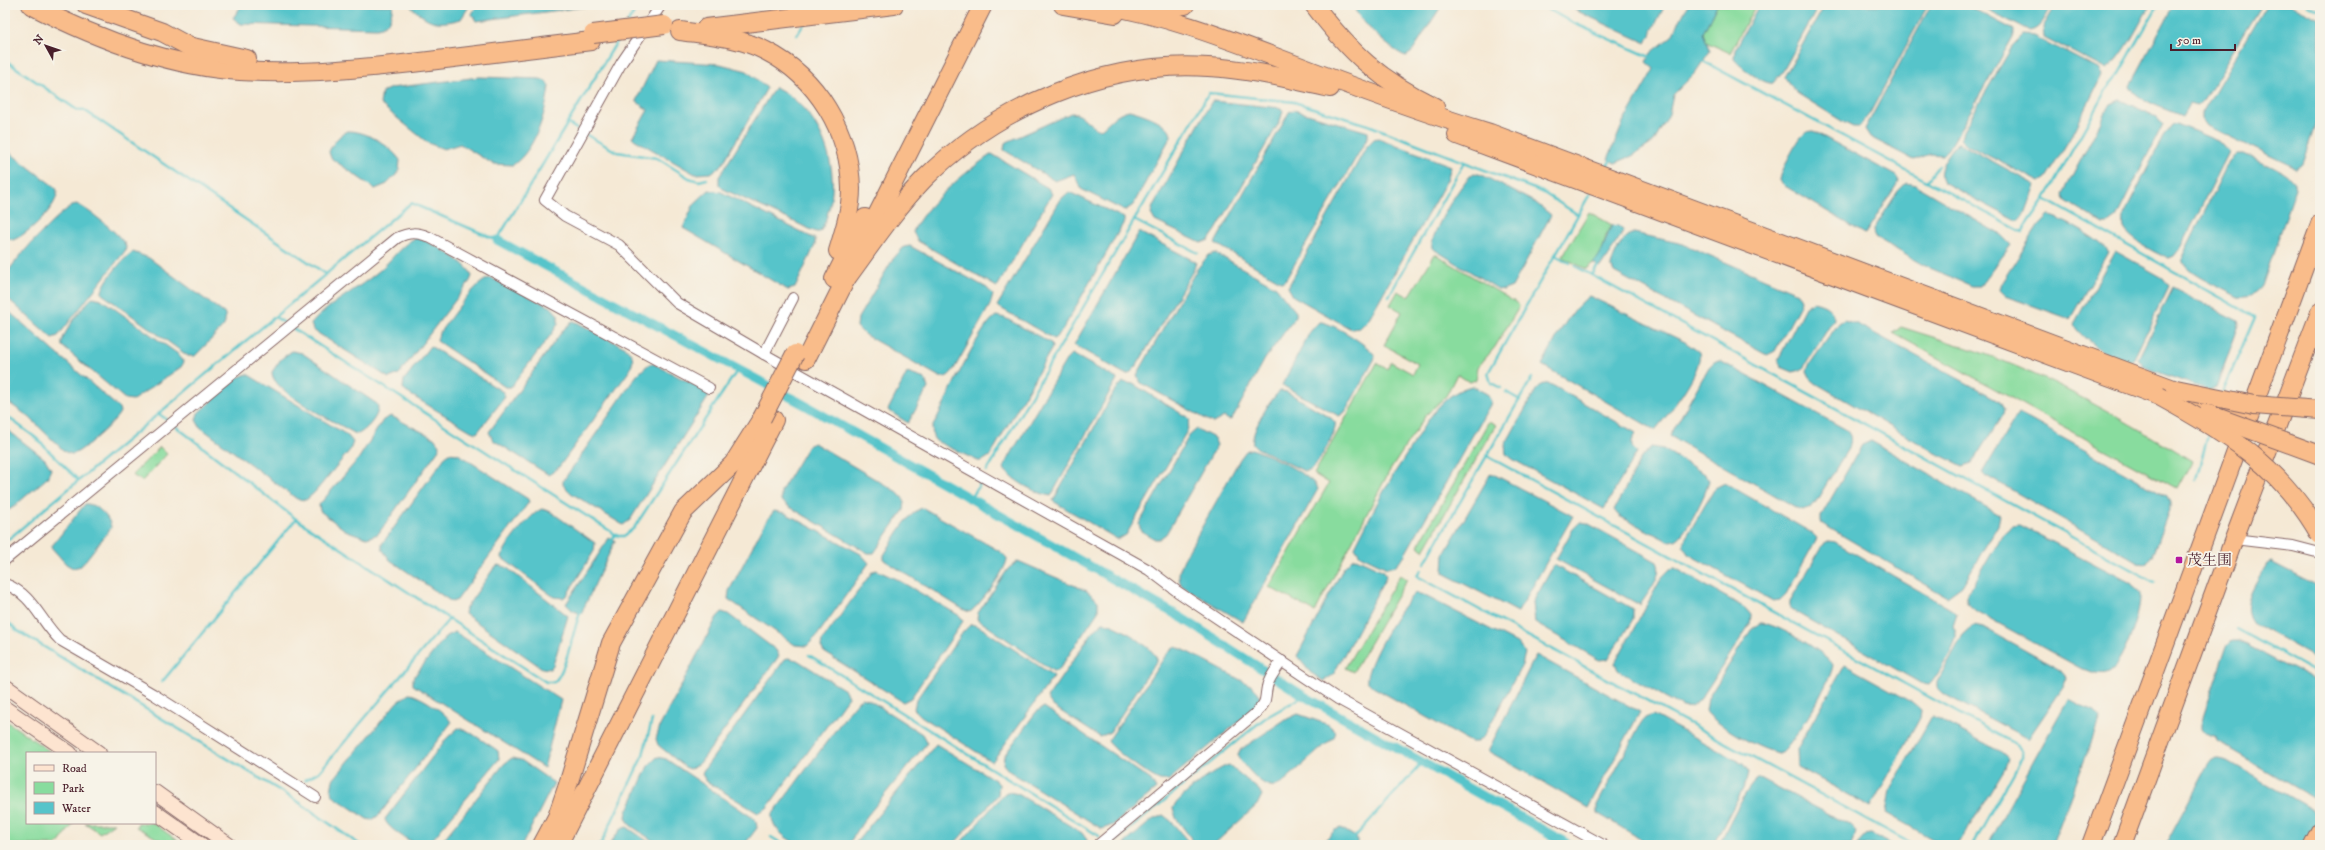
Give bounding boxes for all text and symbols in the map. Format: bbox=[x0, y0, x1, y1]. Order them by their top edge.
north arrow bbox=[26, 26, 66, 66]
scale bar bbox=[2171, 26, 2235, 52]
text: N bbox=[31, 32, 47, 48]
text: 50 m bbox=[2177, 33, 2201, 48]
place label: 茂生围 bbox=[2187, 551, 2232, 570]
marker: 茂生围 bbox=[2174, 555, 2184, 565]
legend bbox=[26, 752, 156, 824]
text: Road bbox=[62, 761, 87, 776]
text: Park bbox=[62, 781, 84, 796]
text: Water bbox=[61, 801, 91, 816]

